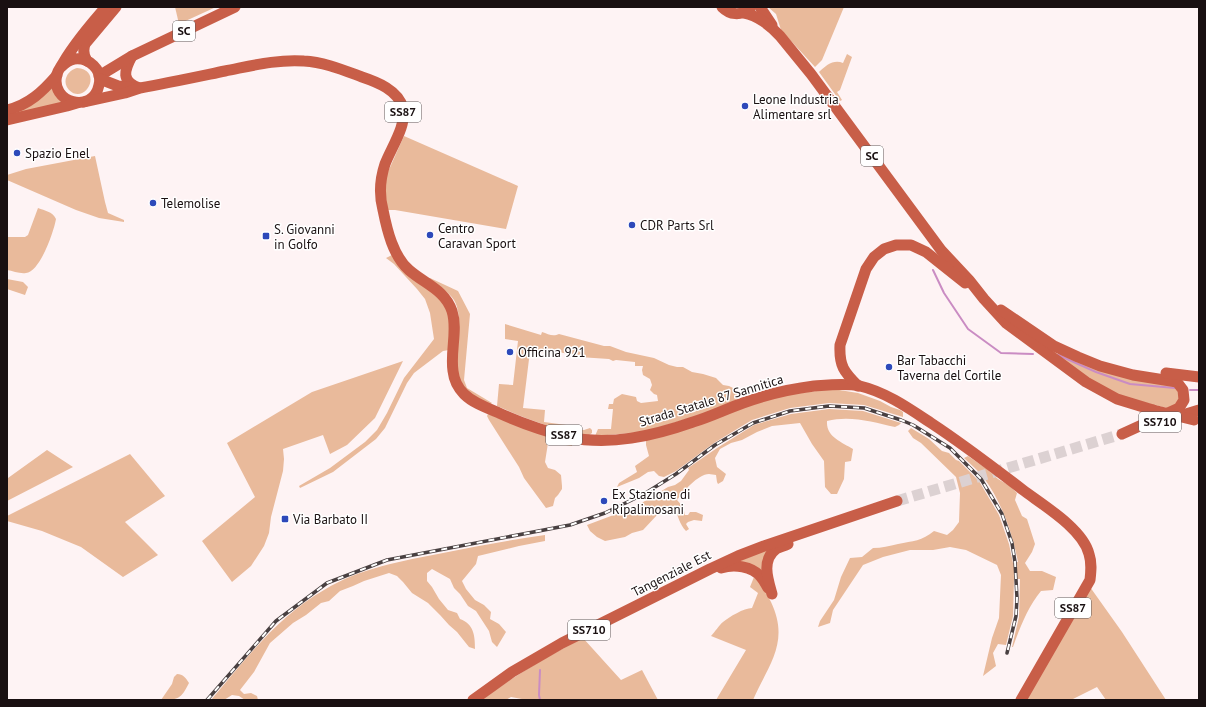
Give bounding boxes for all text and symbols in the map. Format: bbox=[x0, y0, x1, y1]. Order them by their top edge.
road number: SC bbox=[173, 21, 195, 41]
place label: Leone Industria Alimentare srl bbox=[753, 91, 839, 123]
marker: Leone Industria Alimentare srl bbox=[740, 101, 750, 111]
road number: SS87 bbox=[385, 102, 421, 122]
place label: Spazio Enel bbox=[25, 145, 90, 162]
road number: SC bbox=[861, 146, 883, 166]
marker: Spazio Enel bbox=[12, 148, 22, 158]
place label: Telemolise bbox=[161, 195, 220, 212]
marker: Telemolise bbox=[148, 198, 158, 208]
place label: CDR Parts Srl bbox=[640, 217, 714, 234]
place label: Centro Caravan Sport bbox=[438, 220, 517, 252]
marker: CDR Parts Srl bbox=[627, 220, 637, 230]
place label: S. Giovanni in Golfo bbox=[274, 221, 335, 253]
marker: Centro Caravan Sport bbox=[425, 230, 435, 240]
marker: S. Giovanni in Golfo bbox=[261, 231, 271, 241]
place label: Officina 921 bbox=[518, 344, 586, 361]
marker: Officina 921 bbox=[505, 347, 515, 357]
place label: Bar Tabacchi Taverna del Cortile bbox=[897, 352, 1001, 384]
marker: Bar Tabacchi Taverna del Cortile bbox=[884, 362, 894, 372]
street label: Strada Statale 87 Sannitica bbox=[637, 370, 785, 431]
road number: SS710 bbox=[1139, 412, 1181, 432]
road number: SS87 bbox=[546, 425, 582, 445]
place label: Ex Stazione di Ripalimosani bbox=[612, 486, 690, 518]
marker: Ex Stazione di Ripalimosani bbox=[599, 496, 609, 506]
place label: Via Barbato II bbox=[292, 511, 368, 528]
marker: Via Barbato II bbox=[280, 514, 290, 524]
street label: Tangenziale Est bbox=[629, 546, 714, 601]
road number: SS87 bbox=[1055, 598, 1091, 618]
road number: SS710 bbox=[568, 620, 610, 640]

